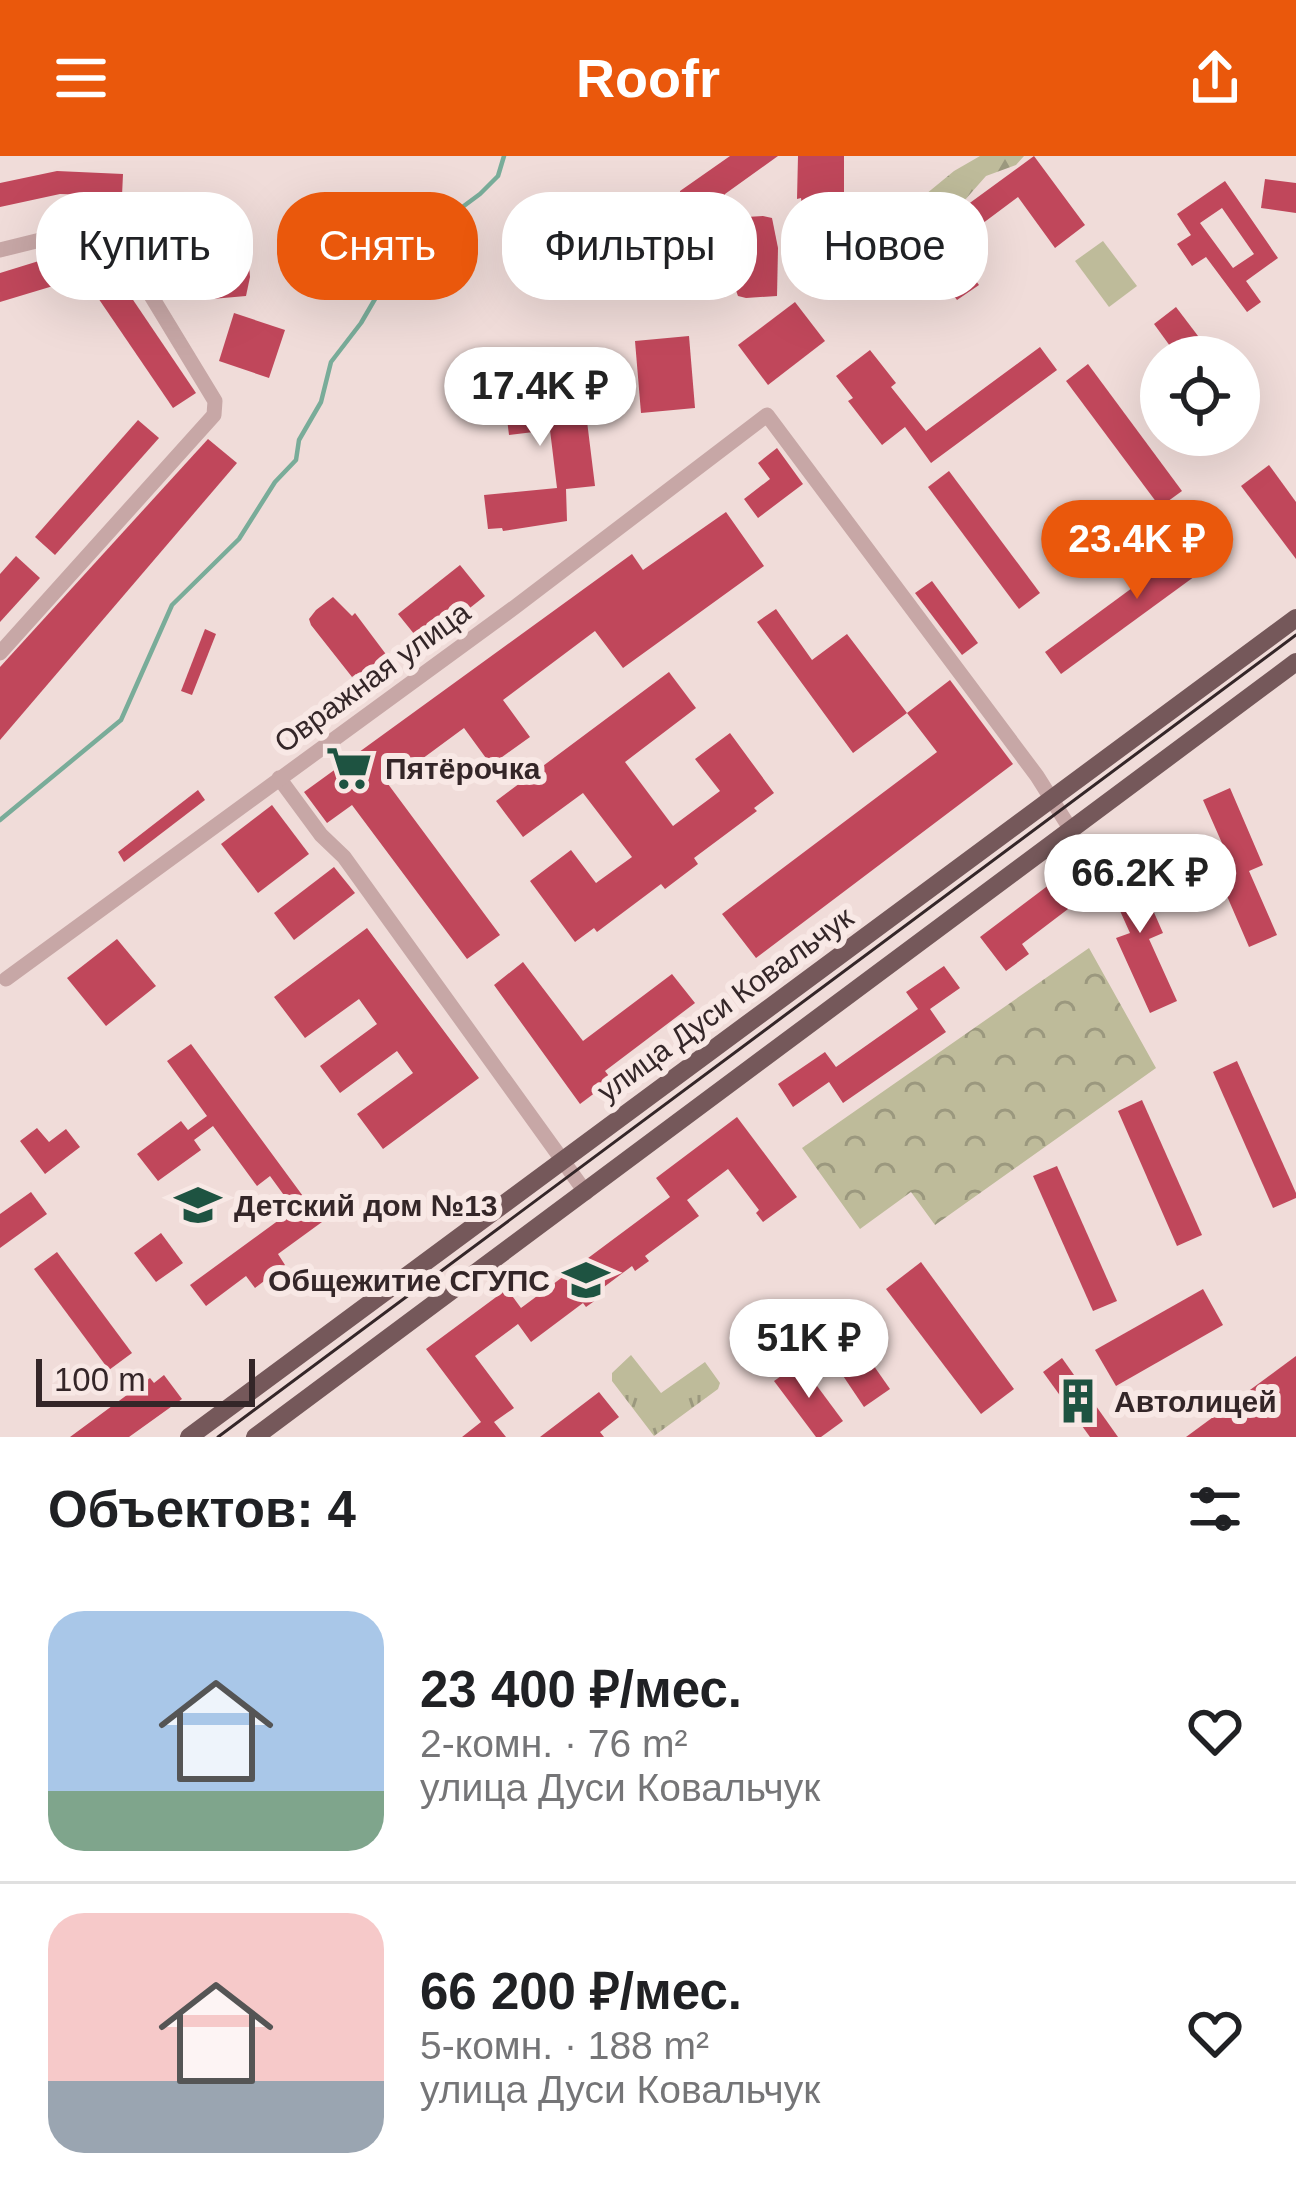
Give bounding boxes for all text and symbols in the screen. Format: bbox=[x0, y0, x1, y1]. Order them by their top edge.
icon: menu bbox=[48, 45, 114, 111]
icon: share bbox=[1182, 45, 1248, 111]
text: Roofr bbox=[576, 48, 720, 108]
chip: Купить bbox=[36, 192, 253, 300]
chip: Снять bbox=[277, 192, 478, 300]
chip: Фильтры bbox=[502, 192, 757, 300]
chip: Новое bbox=[781, 192, 988, 300]
map controls bbox=[1140, 336, 1260, 456]
button: locate bbox=[1140, 336, 1260, 456]
pin: 17.4K ₽ bbox=[429, 347, 651, 449]
text: 17.4K ₽ bbox=[471, 364, 609, 407]
pin: 23.4K ₽ bbox=[1026, 500, 1248, 602]
text: 23.4K ₽ bbox=[1068, 517, 1206, 560]
street label: Овражная улица bbox=[268, 595, 476, 759]
supermarket icon: Пятёрочка bbox=[324, 743, 374, 793]
place label: Пятёрочка bbox=[385, 752, 541, 785]
pin: 66.2K ₽ bbox=[1029, 834, 1251, 936]
text: 66.2K ₽ bbox=[1071, 851, 1209, 894]
street label: улица Дуси Ковальчук bbox=[591, 900, 860, 1108]
school or university icon: Детский дом №13 bbox=[173, 1180, 223, 1230]
place label: Детский дом №13 bbox=[234, 1189, 498, 1222]
school or university icon: Общежитие СГУПС bbox=[561, 1255, 611, 1305]
place label: Общежитие СГУПС bbox=[268, 1264, 550, 1297]
pin: 51K ₽ bbox=[725, 1299, 893, 1401]
text: 51K ₽ bbox=[756, 1316, 862, 1359]
scale bar bbox=[36, 1353, 255, 1406]
text: 100 m bbox=[54, 1361, 146, 1398]
building icon: Автолицей bbox=[1053, 1376, 1103, 1426]
place label: Автолицей bbox=[1114, 1385, 1277, 1418]
icon: filters bbox=[1182, 1476, 1248, 1542]
text: Объектов: 4 bbox=[48, 1481, 356, 1538]
icon: home bbox=[144, 1659, 288, 1803]
text: 23 400 ₽/мес. bbox=[420, 1661, 742, 1718]
icon: heart bbox=[1182, 1698, 1248, 1764]
text: 2-комн. · 76 m² bbox=[420, 1722, 687, 1765]
text: улица Дуси Ковальчук bbox=[420, 1766, 820, 1809]
icon: home bbox=[144, 1961, 288, 2105]
text: 66 200 ₽/мес. bbox=[420, 1963, 742, 2020]
icon: heart bbox=[1182, 2000, 1248, 2066]
text: 5-комн. · 188 m² bbox=[420, 2024, 709, 2067]
text: улица Дуси Ковальчук bbox=[420, 2068, 820, 2111]

